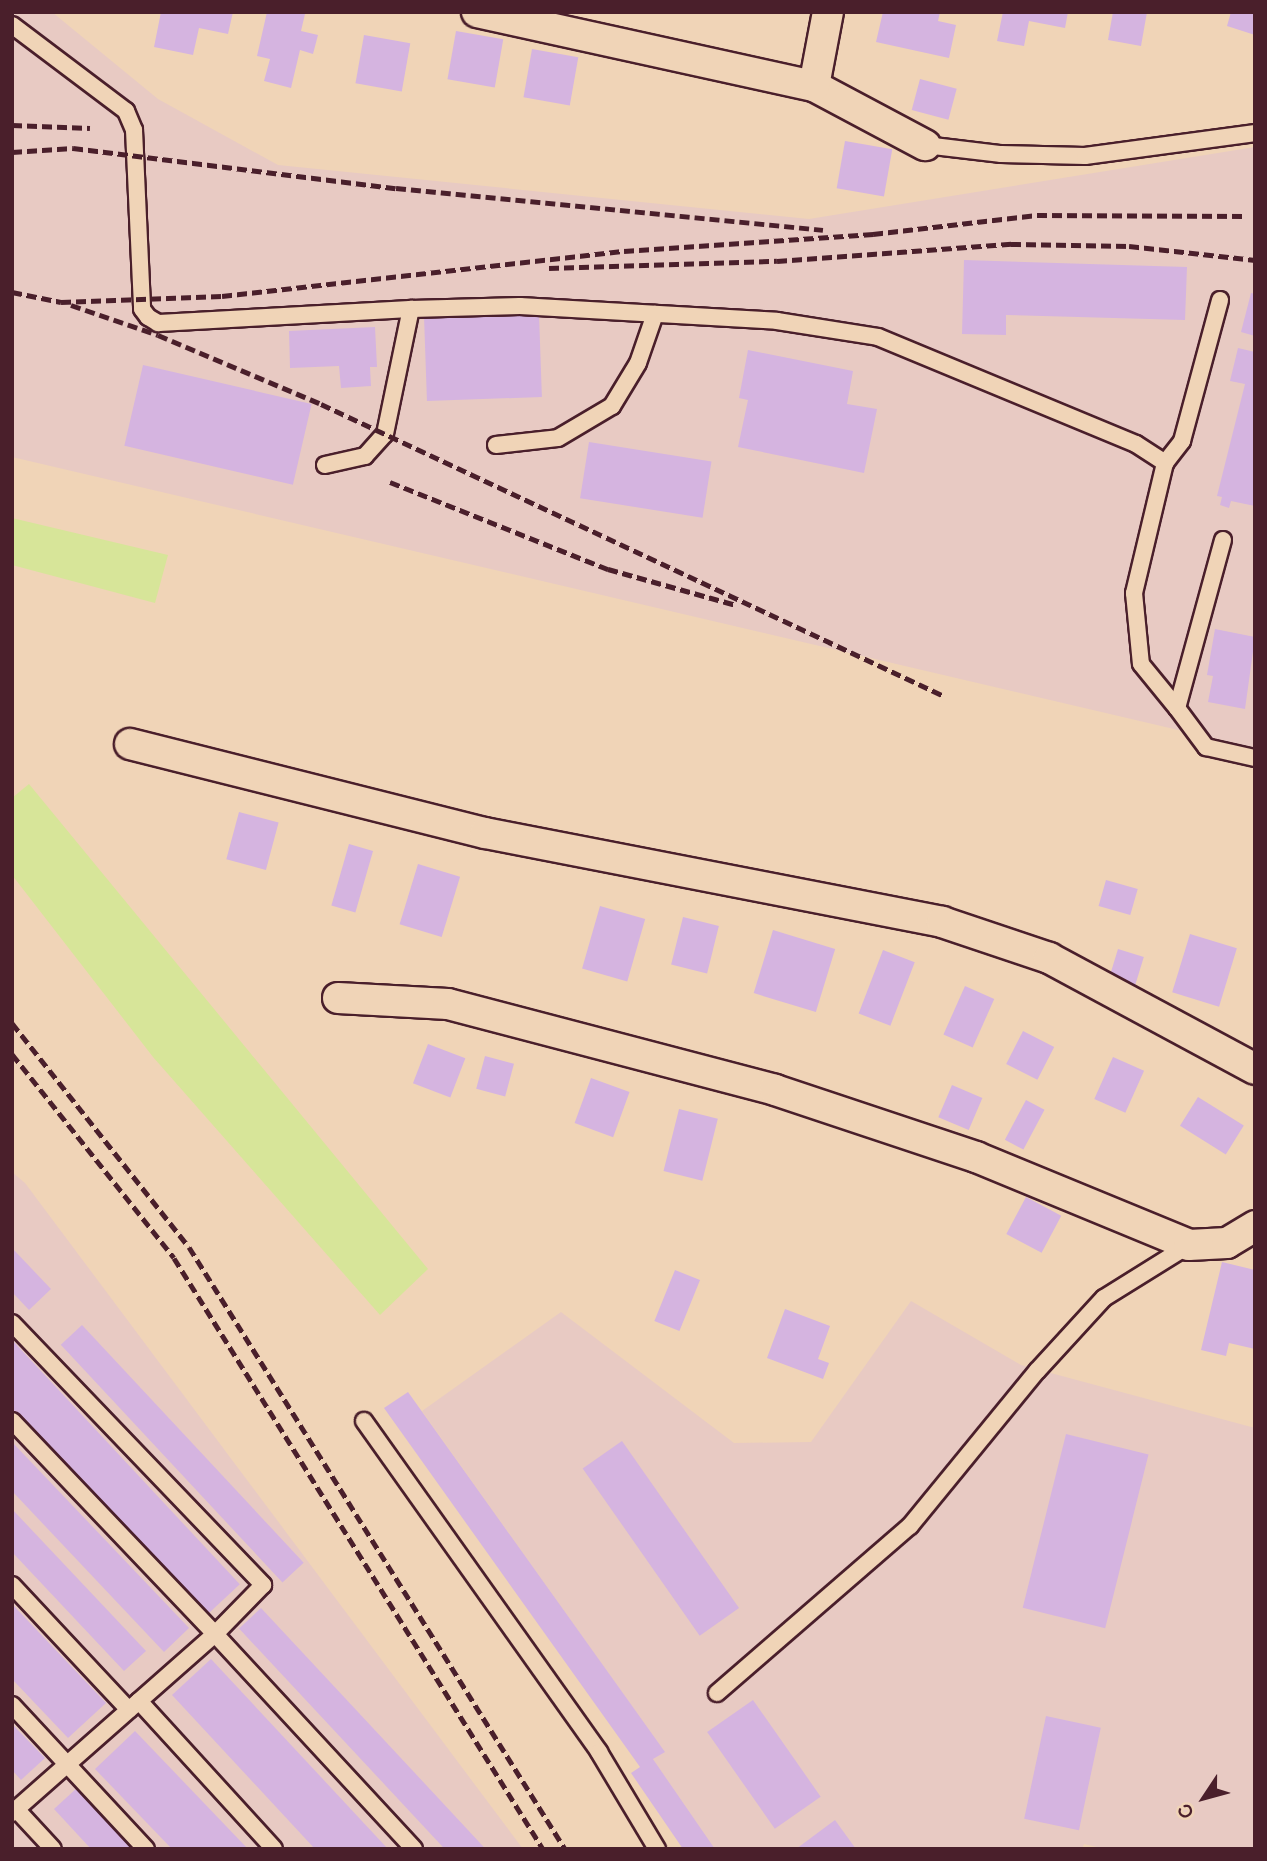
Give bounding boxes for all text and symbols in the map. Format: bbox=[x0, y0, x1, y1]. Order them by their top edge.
north arrow bbox=[1169, 1763, 1239, 1833]
text: С bbox=[1173, 1799, 1200, 1823]

